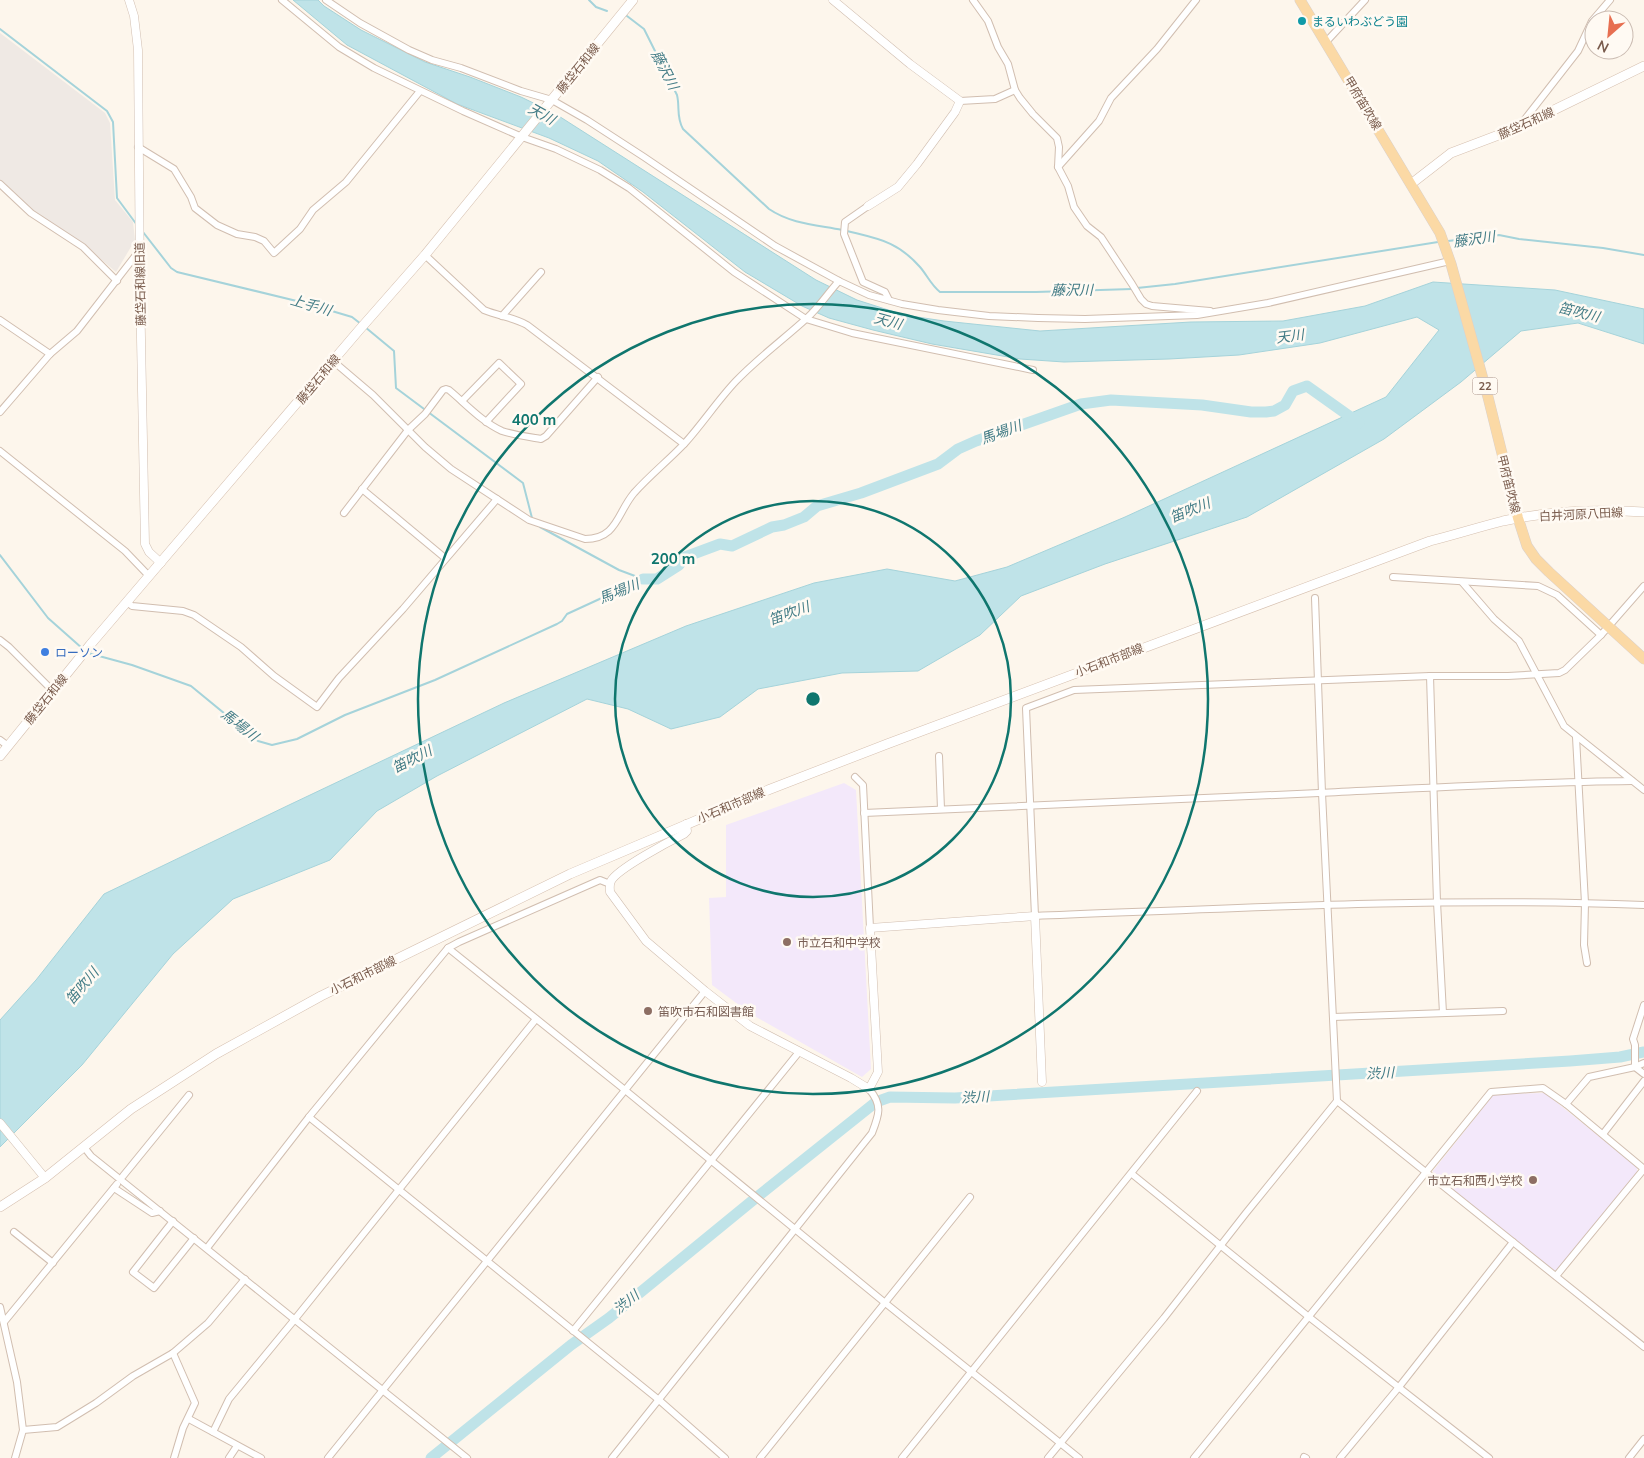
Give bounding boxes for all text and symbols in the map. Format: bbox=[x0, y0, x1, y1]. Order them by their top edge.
north arrow bbox=[1584, 10, 1634, 60]
place label: まるいわぶどう園 bbox=[1312, 14, 1408, 29]
marker: まるいわぶどう園 bbox=[1296, 15, 1308, 27]
text: N bbox=[1594, 36, 1612, 57]
street label: 藤垈石和線 bbox=[553, 40, 603, 96]
water label: 藤沢川 bbox=[647, 47, 683, 95]
street label: 甲府笛吹線 bbox=[1341, 73, 1385, 133]
water label: 天川 bbox=[525, 99, 560, 130]
street label: 藤垈石和線 bbox=[1496, 104, 1556, 142]
water label: 藤沢川 bbox=[1452, 227, 1498, 251]
street label: 藤垈石和線旧道 bbox=[132, 242, 148, 326]
water label: 藤沢川 bbox=[1051, 281, 1095, 299]
water label: 上手川 bbox=[288, 291, 336, 320]
water label: 笛吹川 bbox=[1556, 298, 1603, 326]
water label: 天川 bbox=[872, 309, 906, 334]
water label: 天川 bbox=[1275, 325, 1307, 347]
street label: 藤垈石和線 bbox=[293, 351, 343, 407]
road number: 22 bbox=[1472, 378, 1498, 394]
text: 400 m bbox=[512, 410, 556, 429]
water label: 馬場川 bbox=[978, 416, 1026, 448]
street label: 甲府笛吹線 bbox=[1494, 453, 1524, 515]
water label: 笛吹川 bbox=[1167, 493, 1215, 526]
street label: 白井河原八田線 bbox=[1539, 504, 1623, 524]
text: 200 m bbox=[651, 549, 695, 568]
water label: 馬場川 bbox=[596, 574, 644, 607]
water label: 笛吹川 bbox=[766, 597, 814, 629]
street label: 小石和市部線 bbox=[1073, 640, 1145, 680]
place label: ローソン bbox=[55, 645, 103, 660]
marker: ローソン bbox=[39, 646, 51, 658]
street label: 藤垈石和線 bbox=[21, 671, 71, 727]
centre of rings bbox=[804, 690, 822, 708]
water label: 馬場川 bbox=[218, 705, 264, 746]
water label: 笛吹川 bbox=[389, 741, 437, 777]
street label: 小石和市部線 bbox=[695, 784, 767, 826]
place label: 市立石和中学校 bbox=[797, 935, 881, 950]
marker: 市立石和中学校 bbox=[781, 936, 793, 948]
street label: 小石和市部線 bbox=[327, 952, 399, 998]
water label: 笛吹川 bbox=[62, 963, 104, 1008]
place label: 笛吹市石和図書館 bbox=[658, 1004, 754, 1019]
marker: 笛吹市石和図書館 bbox=[642, 1005, 654, 1017]
water label: 渋川 bbox=[1366, 1063, 1396, 1083]
water label: 渋川 bbox=[961, 1087, 991, 1107]
place label: 市立石和西小学校 bbox=[1427, 1173, 1523, 1188]
marker: 市立石和西小学校 bbox=[1527, 1174, 1539, 1186]
water label: 渋川 bbox=[609, 1285, 644, 1318]

